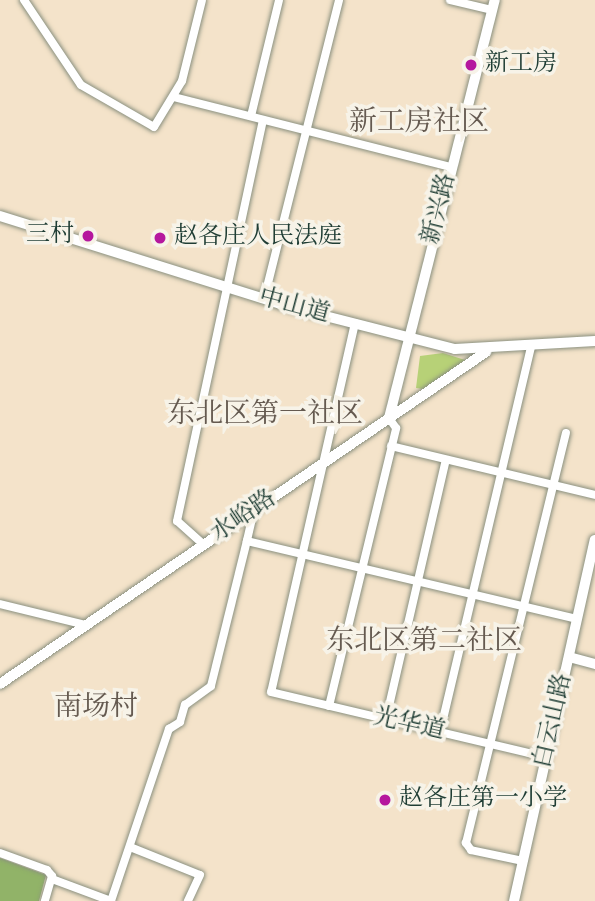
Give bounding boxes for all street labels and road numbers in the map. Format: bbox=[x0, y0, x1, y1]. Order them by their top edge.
street label: 新兴路 bbox=[417, 171, 463, 247]
street label: 中山道 bbox=[255, 284, 333, 330]
street label: 水峪路 bbox=[206, 485, 282, 549]
street label: 白云山路 bbox=[529, 671, 579, 771]
street label: 光华道 bbox=[371, 703, 447, 747]

